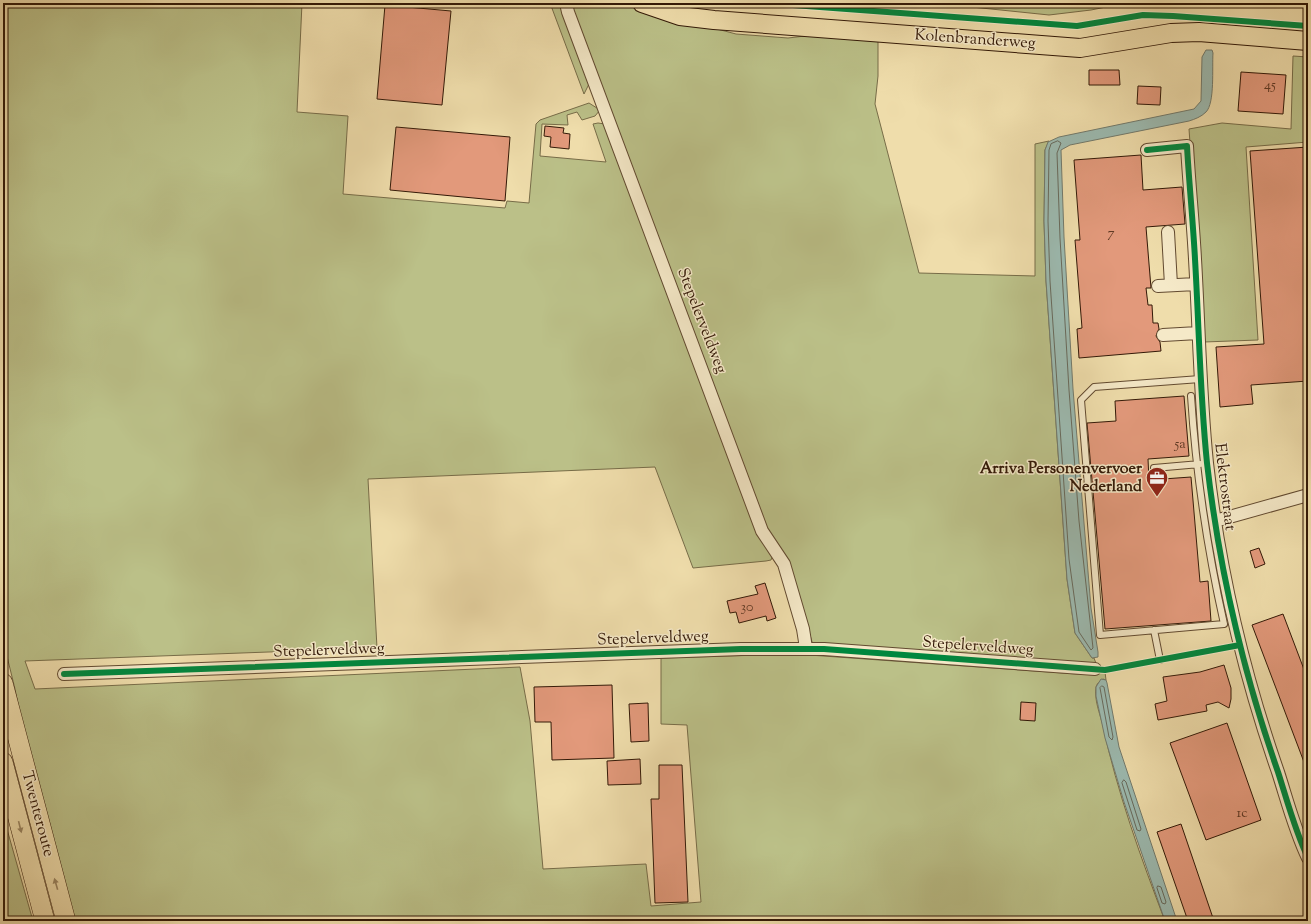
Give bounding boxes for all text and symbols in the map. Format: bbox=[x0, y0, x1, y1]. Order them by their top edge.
street label: Kolenbranderweg bbox=[914, 24, 1036, 56]
house number: 45 bbox=[1264, 76, 1276, 96]
house number: 7 bbox=[1107, 224, 1115, 244]
street label: Stepelerveldweg bbox=[670, 265, 732, 377]
house number: 5a bbox=[1173, 435, 1186, 455]
street label: Elektrostraat bbox=[1207, 442, 1241, 533]
place label: Arriva Personenvervoer Nederland bbox=[980, 458, 1143, 499]
office icon: Arriva Personenvervoer Nederland bbox=[1144, 465, 1170, 498]
house number: 30 bbox=[741, 598, 753, 618]
street label: Stepelerveldweg bbox=[597, 626, 709, 652]
street label: Stepelerveldweg bbox=[922, 632, 1035, 662]
street label: Stepelerveldweg bbox=[273, 638, 385, 664]
street label: Twenteroute bbox=[15, 769, 59, 859]
house number: 1c bbox=[1237, 804, 1247, 824]
one-way arrow bbox=[17, 820, 23, 833]
one-way arrow bbox=[53, 877, 59, 889]

